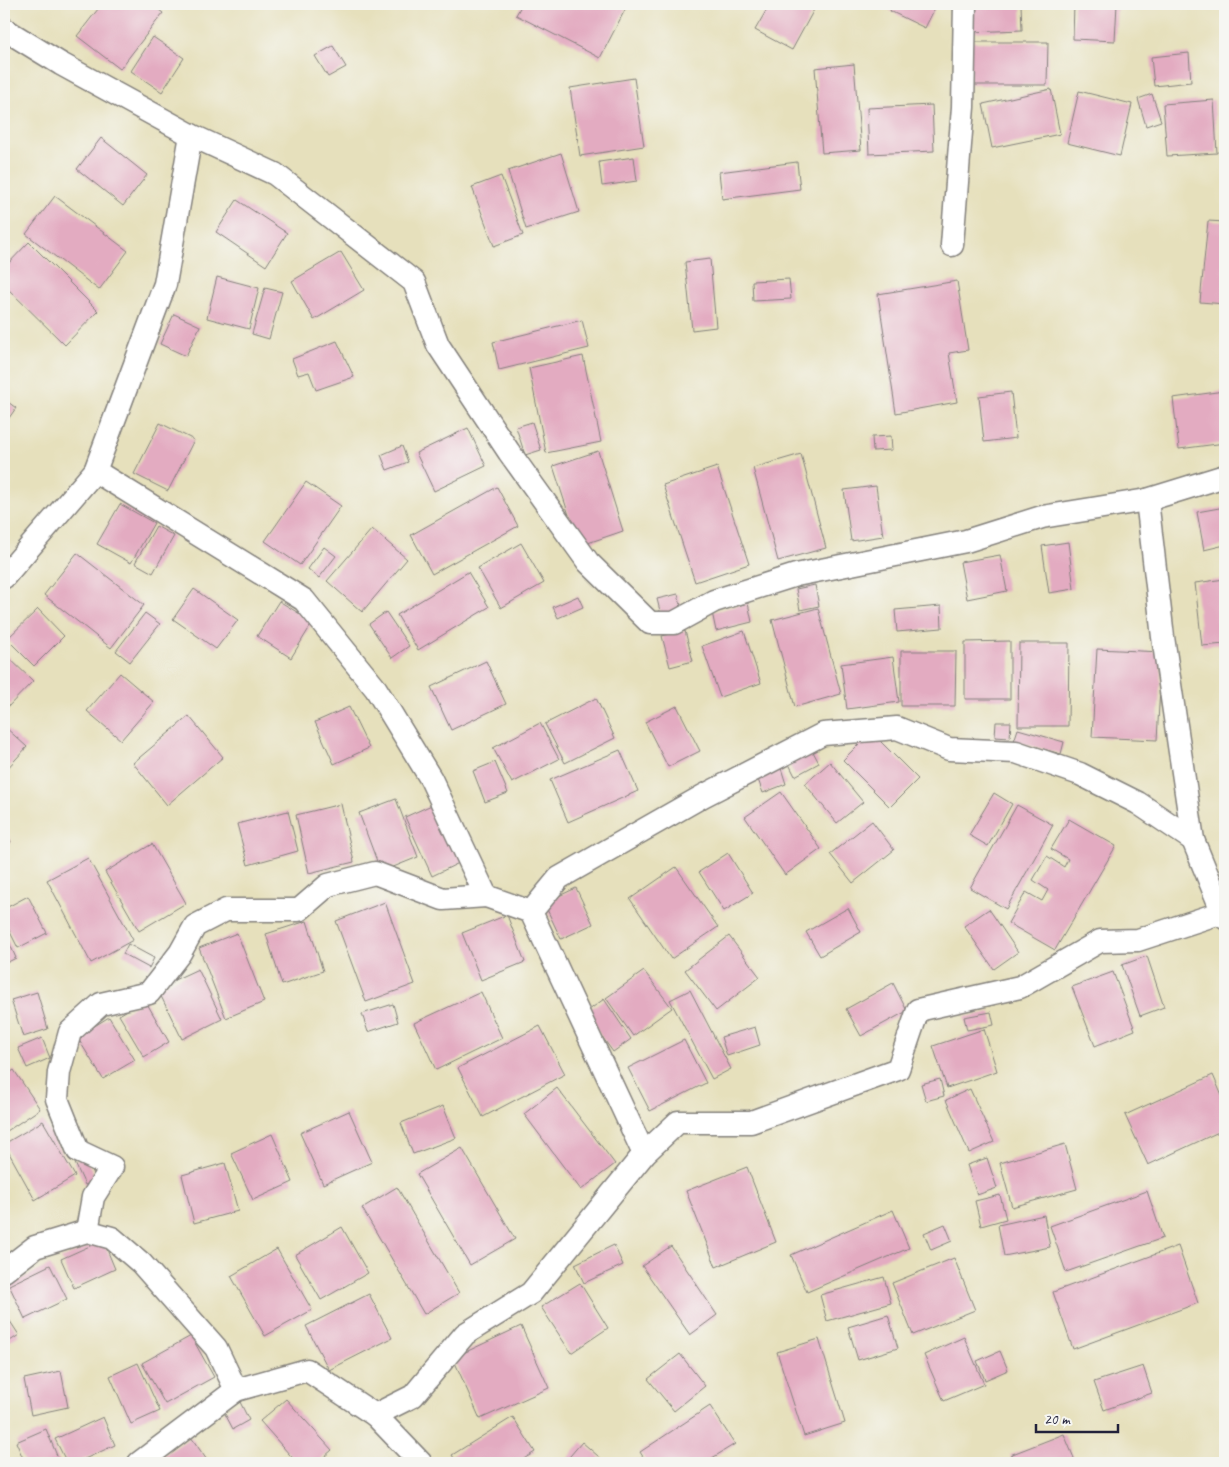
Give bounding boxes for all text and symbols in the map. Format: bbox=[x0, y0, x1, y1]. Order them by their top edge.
scale bar bbox=[1036, 1402, 1119, 1434]
text: 20 m bbox=[1044, 1410, 1071, 1429]

